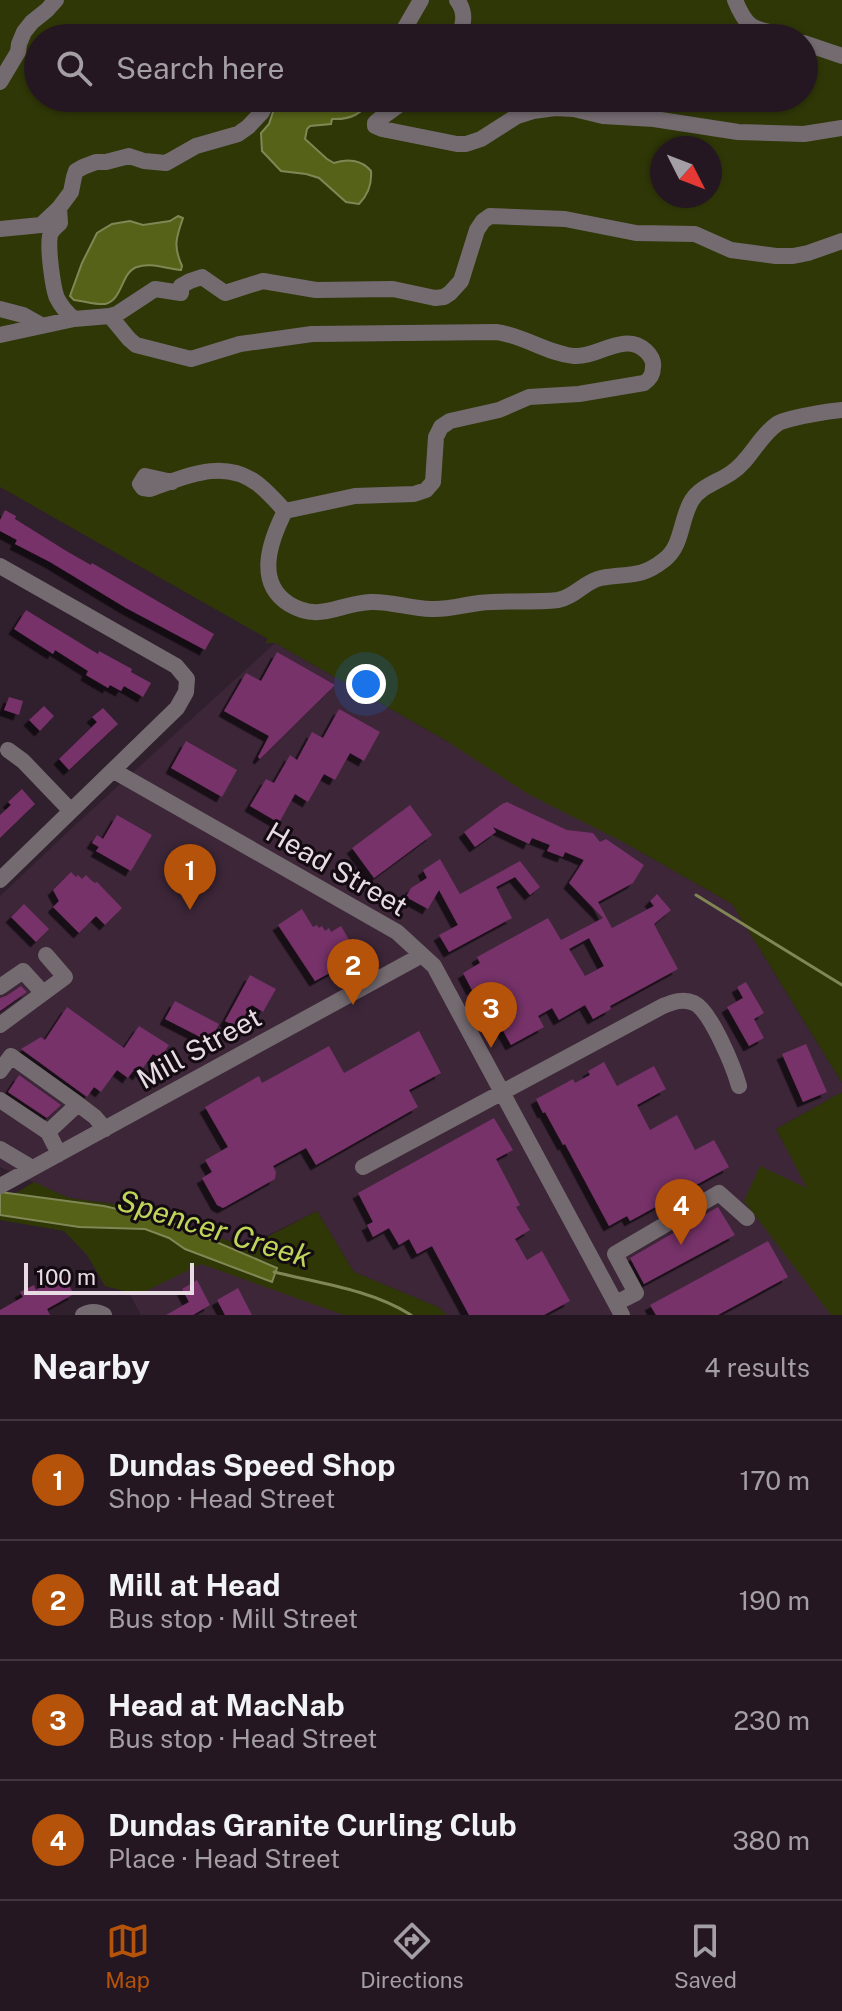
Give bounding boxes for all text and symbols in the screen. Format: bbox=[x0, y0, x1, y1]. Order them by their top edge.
search box bbox=[24, 24, 818, 112]
icon: search bbox=[52, 46, 96, 90]
text: Search here bbox=[116, 50, 284, 86]
north arrow bbox=[650, 136, 722, 208]
your location bbox=[346, 664, 386, 704]
street label: Head Street bbox=[261, 815, 414, 922]
pin: 1 bbox=[164, 844, 216, 910]
pin: 2 bbox=[327, 939, 379, 1005]
pin: 3 bbox=[465, 982, 517, 1048]
street label: Mill Street bbox=[131, 1000, 267, 1095]
pin: 4 bbox=[655, 1179, 707, 1245]
water label: Spencer Creek bbox=[113, 1182, 316, 1275]
scale bar bbox=[24, 1259, 194, 1295]
text: 100 m bbox=[36, 1264, 96, 1290]
text: Nearby bbox=[32, 1347, 150, 1387]
text: 4 results bbox=[704, 1352, 810, 1383]
text: Dundas Speed Shop bbox=[108, 1447, 395, 1483]
text: 1 bbox=[52, 1465, 64, 1496]
text: 170 m bbox=[740, 1465, 810, 1496]
text: Shop · Head Street bbox=[108, 1483, 335, 1514]
text: Mill at Head bbox=[108, 1567, 281, 1603]
text: 2 bbox=[50, 1585, 66, 1616]
text: 190 m bbox=[739, 1585, 810, 1616]
text: Bus stop · Mill Street bbox=[108, 1603, 358, 1634]
text: Head at MacNab bbox=[108, 1687, 345, 1723]
text: 3 bbox=[49, 1705, 67, 1736]
text: 230 m bbox=[734, 1705, 810, 1736]
text: Bus stop · Head Street bbox=[108, 1723, 377, 1754]
text: Dundas Granite Curling Club bbox=[108, 1807, 517, 1843]
text: 4 bbox=[49, 1825, 67, 1856]
text: 380 m bbox=[732, 1825, 810, 1856]
text: Place · Head Street bbox=[108, 1843, 340, 1874]
tab: Map bbox=[105, 1919, 150, 1993]
tab: Directions bbox=[360, 1919, 464, 1993]
tab: Saved bbox=[674, 1919, 737, 1993]

